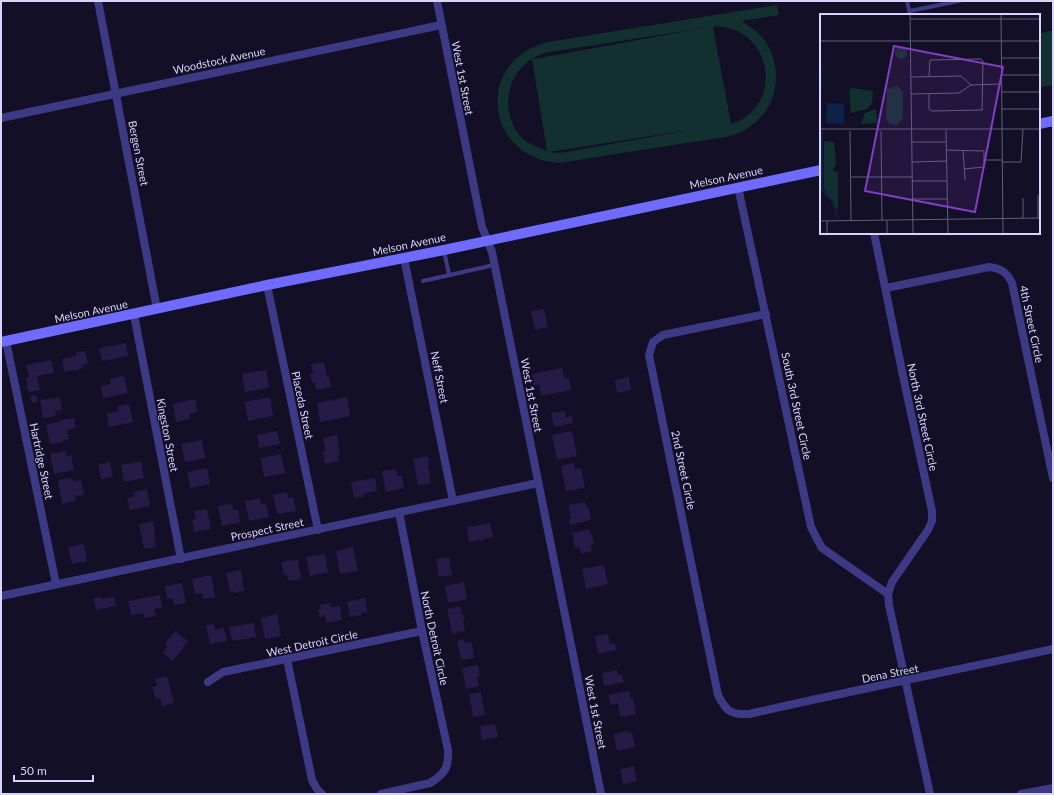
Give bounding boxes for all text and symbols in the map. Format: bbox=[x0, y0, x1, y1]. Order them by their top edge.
inset map bbox=[820, 14, 1040, 234]
street label: West 1st Street bbox=[449, 40, 477, 116]
street label: Woodstock Avenue bbox=[172, 44, 267, 76]
street label: Bergen Street bbox=[126, 119, 152, 187]
street label: Melson Avenue bbox=[688, 163, 764, 191]
street label: Melson Avenue bbox=[371, 230, 447, 258]
street label: 4th Street Circle bbox=[1017, 284, 1047, 364]
street label: Melson Avenue bbox=[53, 297, 129, 325]
street label: Neff Street bbox=[429, 350, 451, 404]
street label: South 3rd Street Circle bbox=[779, 351, 815, 461]
street label: West 1st Street bbox=[518, 357, 546, 433]
street label: North 3rd Street Circle bbox=[905, 362, 941, 472]
street label: Placeda Street bbox=[289, 370, 317, 440]
street label: Kingston Street bbox=[154, 397, 182, 473]
street label: Hartridge Street bbox=[28, 422, 56, 500]
street label: 2nd Street Circle bbox=[669, 429, 699, 511]
street label: Prospect Street bbox=[229, 515, 305, 543]
street label: North Detroit Circle bbox=[419, 590, 451, 687]
street label: West Detroit Circle bbox=[265, 627, 359, 659]
street label: Dena Street bbox=[861, 661, 920, 685]
street label: West 1st Street bbox=[582, 674, 610, 750]
scale bar bbox=[14, 757, 93, 783]
text: 50 m bbox=[20, 763, 47, 778]

